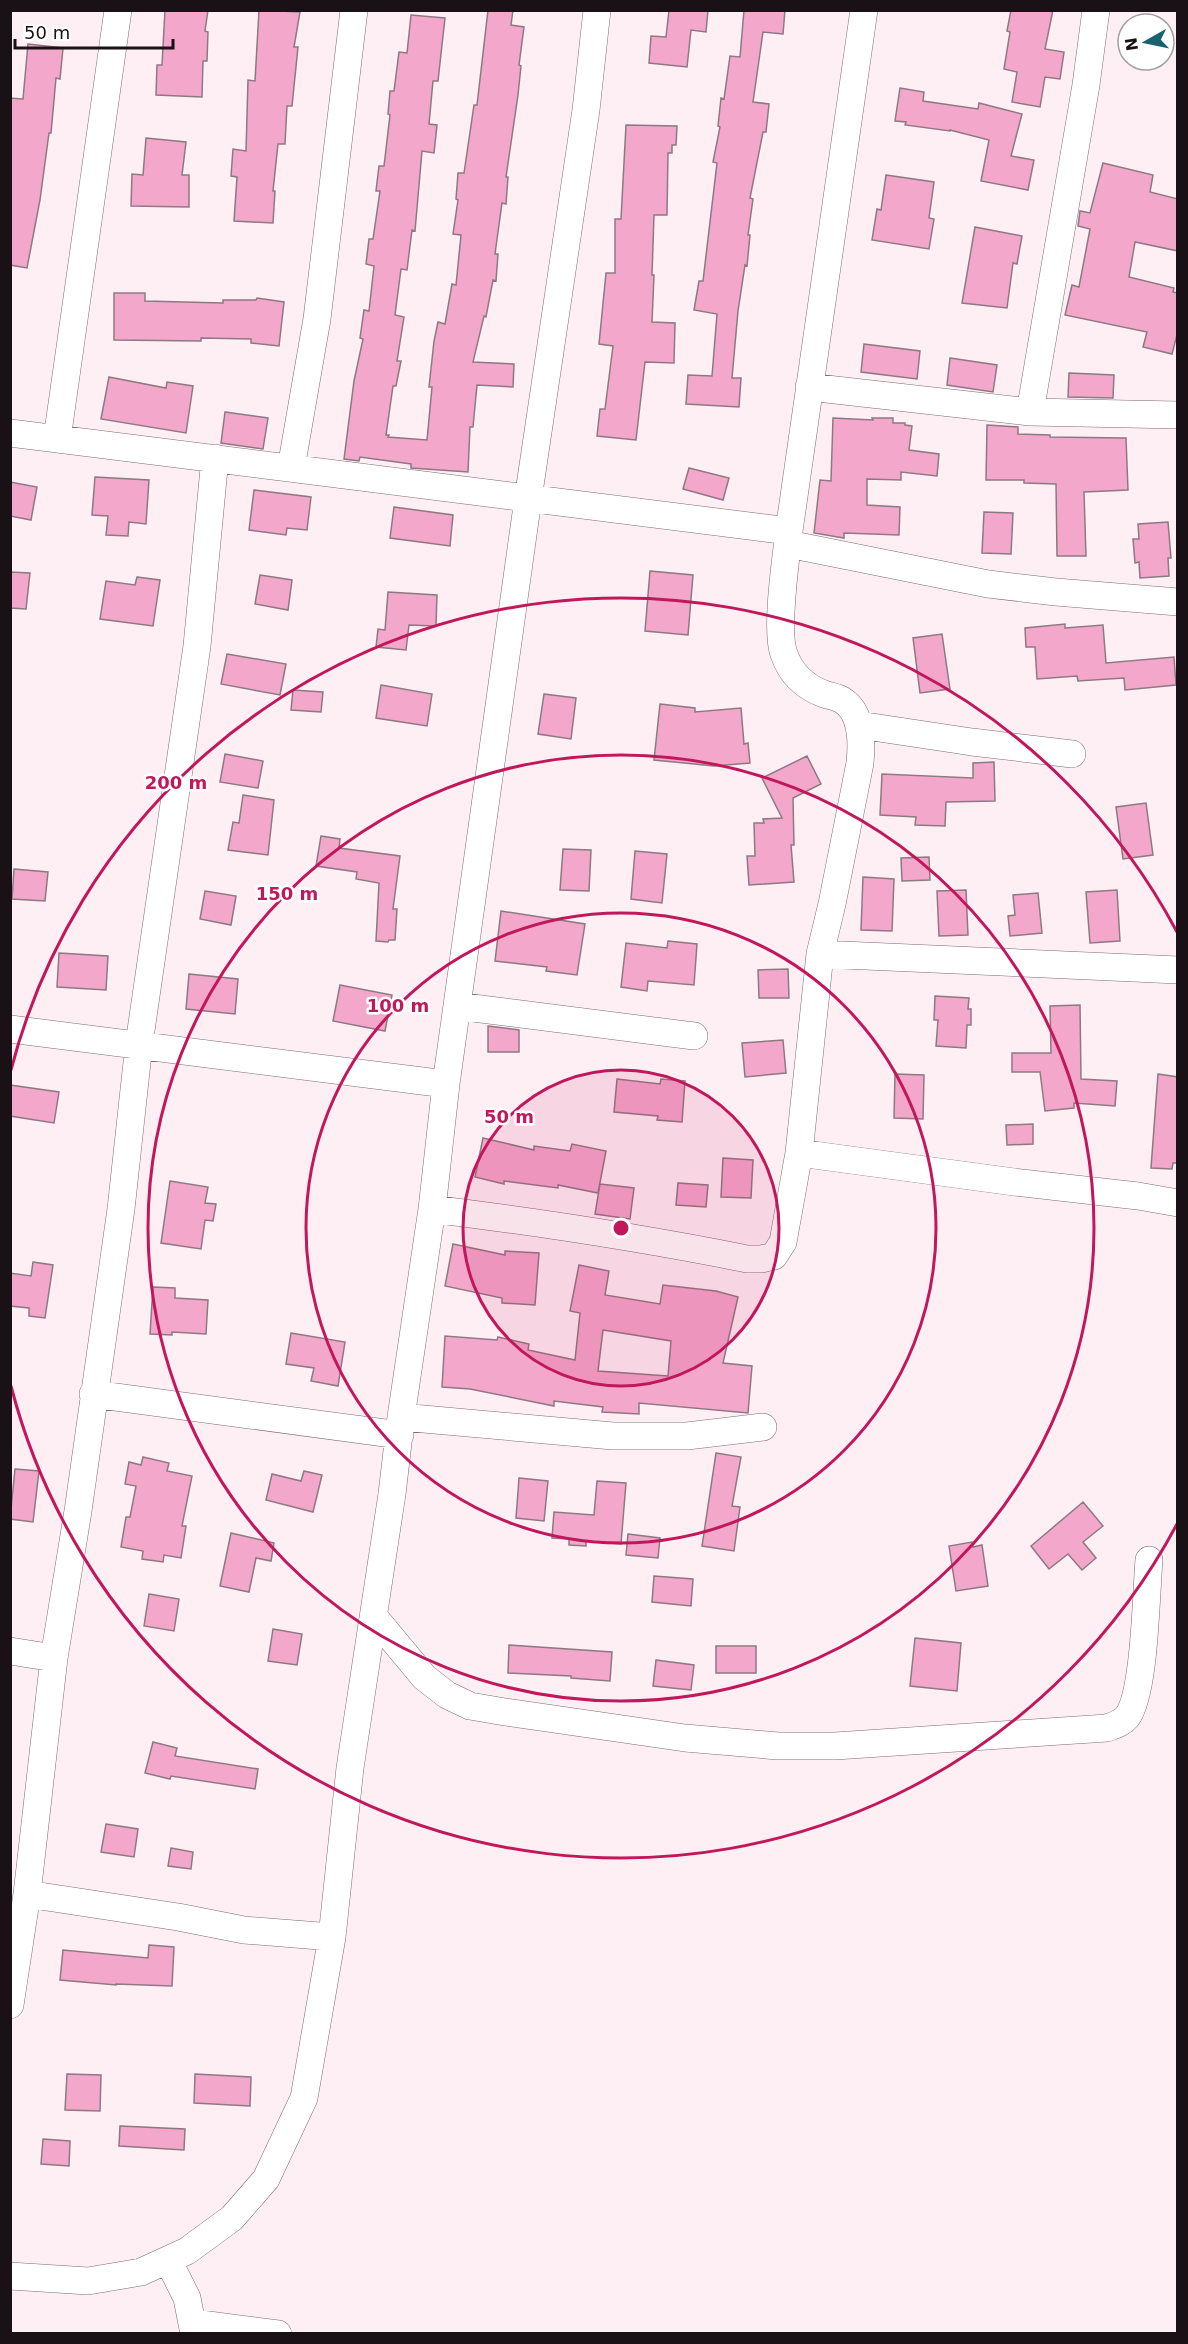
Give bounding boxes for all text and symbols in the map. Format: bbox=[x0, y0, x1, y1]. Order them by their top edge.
scale bar bbox=[15, 12, 172, 50]
north arrow bbox=[1116, 12, 1176, 72]
text: 50 m bbox=[24, 22, 70, 43]
text: N bbox=[1121, 36, 1142, 52]
text: 200 m bbox=[145, 772, 207, 793]
text: 150 m bbox=[256, 883, 318, 904]
text: 100 m bbox=[367, 995, 429, 1016]
text: 50 m bbox=[484, 1106, 534, 1127]
centre of rings bbox=[611, 1218, 631, 1238]

